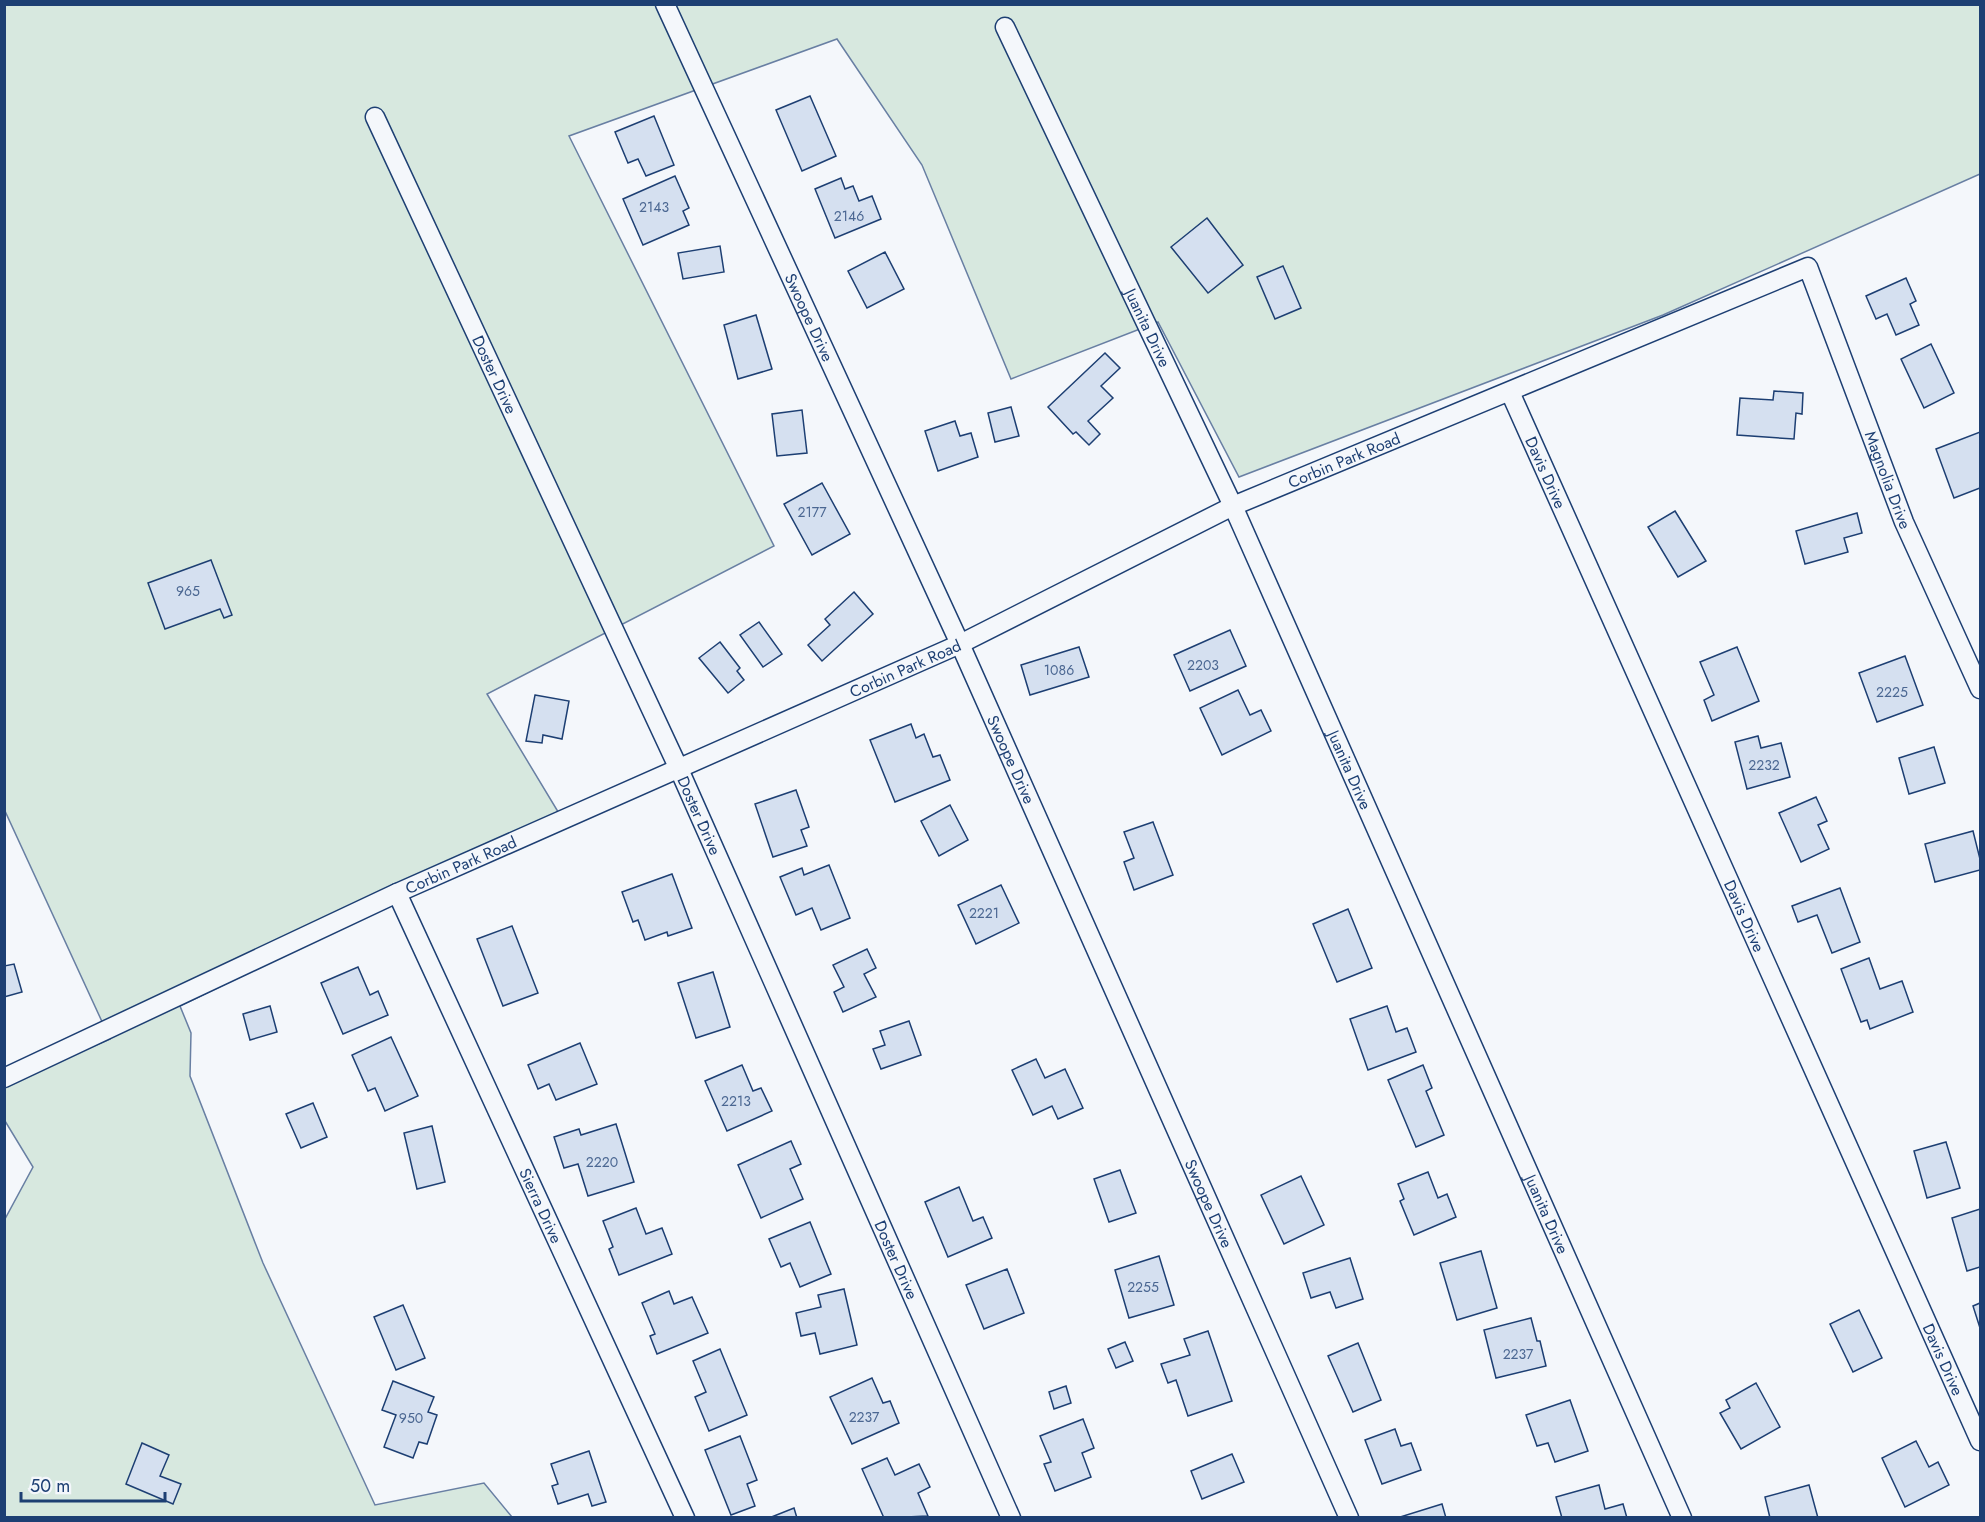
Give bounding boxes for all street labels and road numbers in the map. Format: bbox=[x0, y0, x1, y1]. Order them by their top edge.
street label: Swoope Drive bbox=[779, 270, 839, 365]
street label: Juanita Drive bbox=[1118, 283, 1176, 371]
street label: Doster Drive bbox=[466, 332, 523, 418]
street label: Corbin Park Road bbox=[1284, 427, 1404, 494]
street label: Magnolia Drive bbox=[1859, 428, 1917, 533]
street label: Davis Drive bbox=[1519, 433, 1572, 512]
street label: Corbin Park Road bbox=[846, 634, 965, 703]
street label: Swoope Drive bbox=[981, 712, 1041, 808]
street label: Juanita Drive bbox=[1321, 725, 1377, 813]
street label: Doster Drive bbox=[671, 772, 727, 859]
street label: Corbin Park Road bbox=[402, 831, 520, 900]
street label: Davis Drive bbox=[1718, 876, 1770, 956]
street label: Swoope Drive bbox=[1179, 1156, 1238, 1252]
street label: Sierra Drive bbox=[513, 1164, 568, 1247]
street label: Juanita Drive bbox=[1518, 1169, 1574, 1257]
street label: Doster Drive bbox=[868, 1217, 924, 1303]
street label: Davis Drive bbox=[1917, 1320, 1969, 1399]

